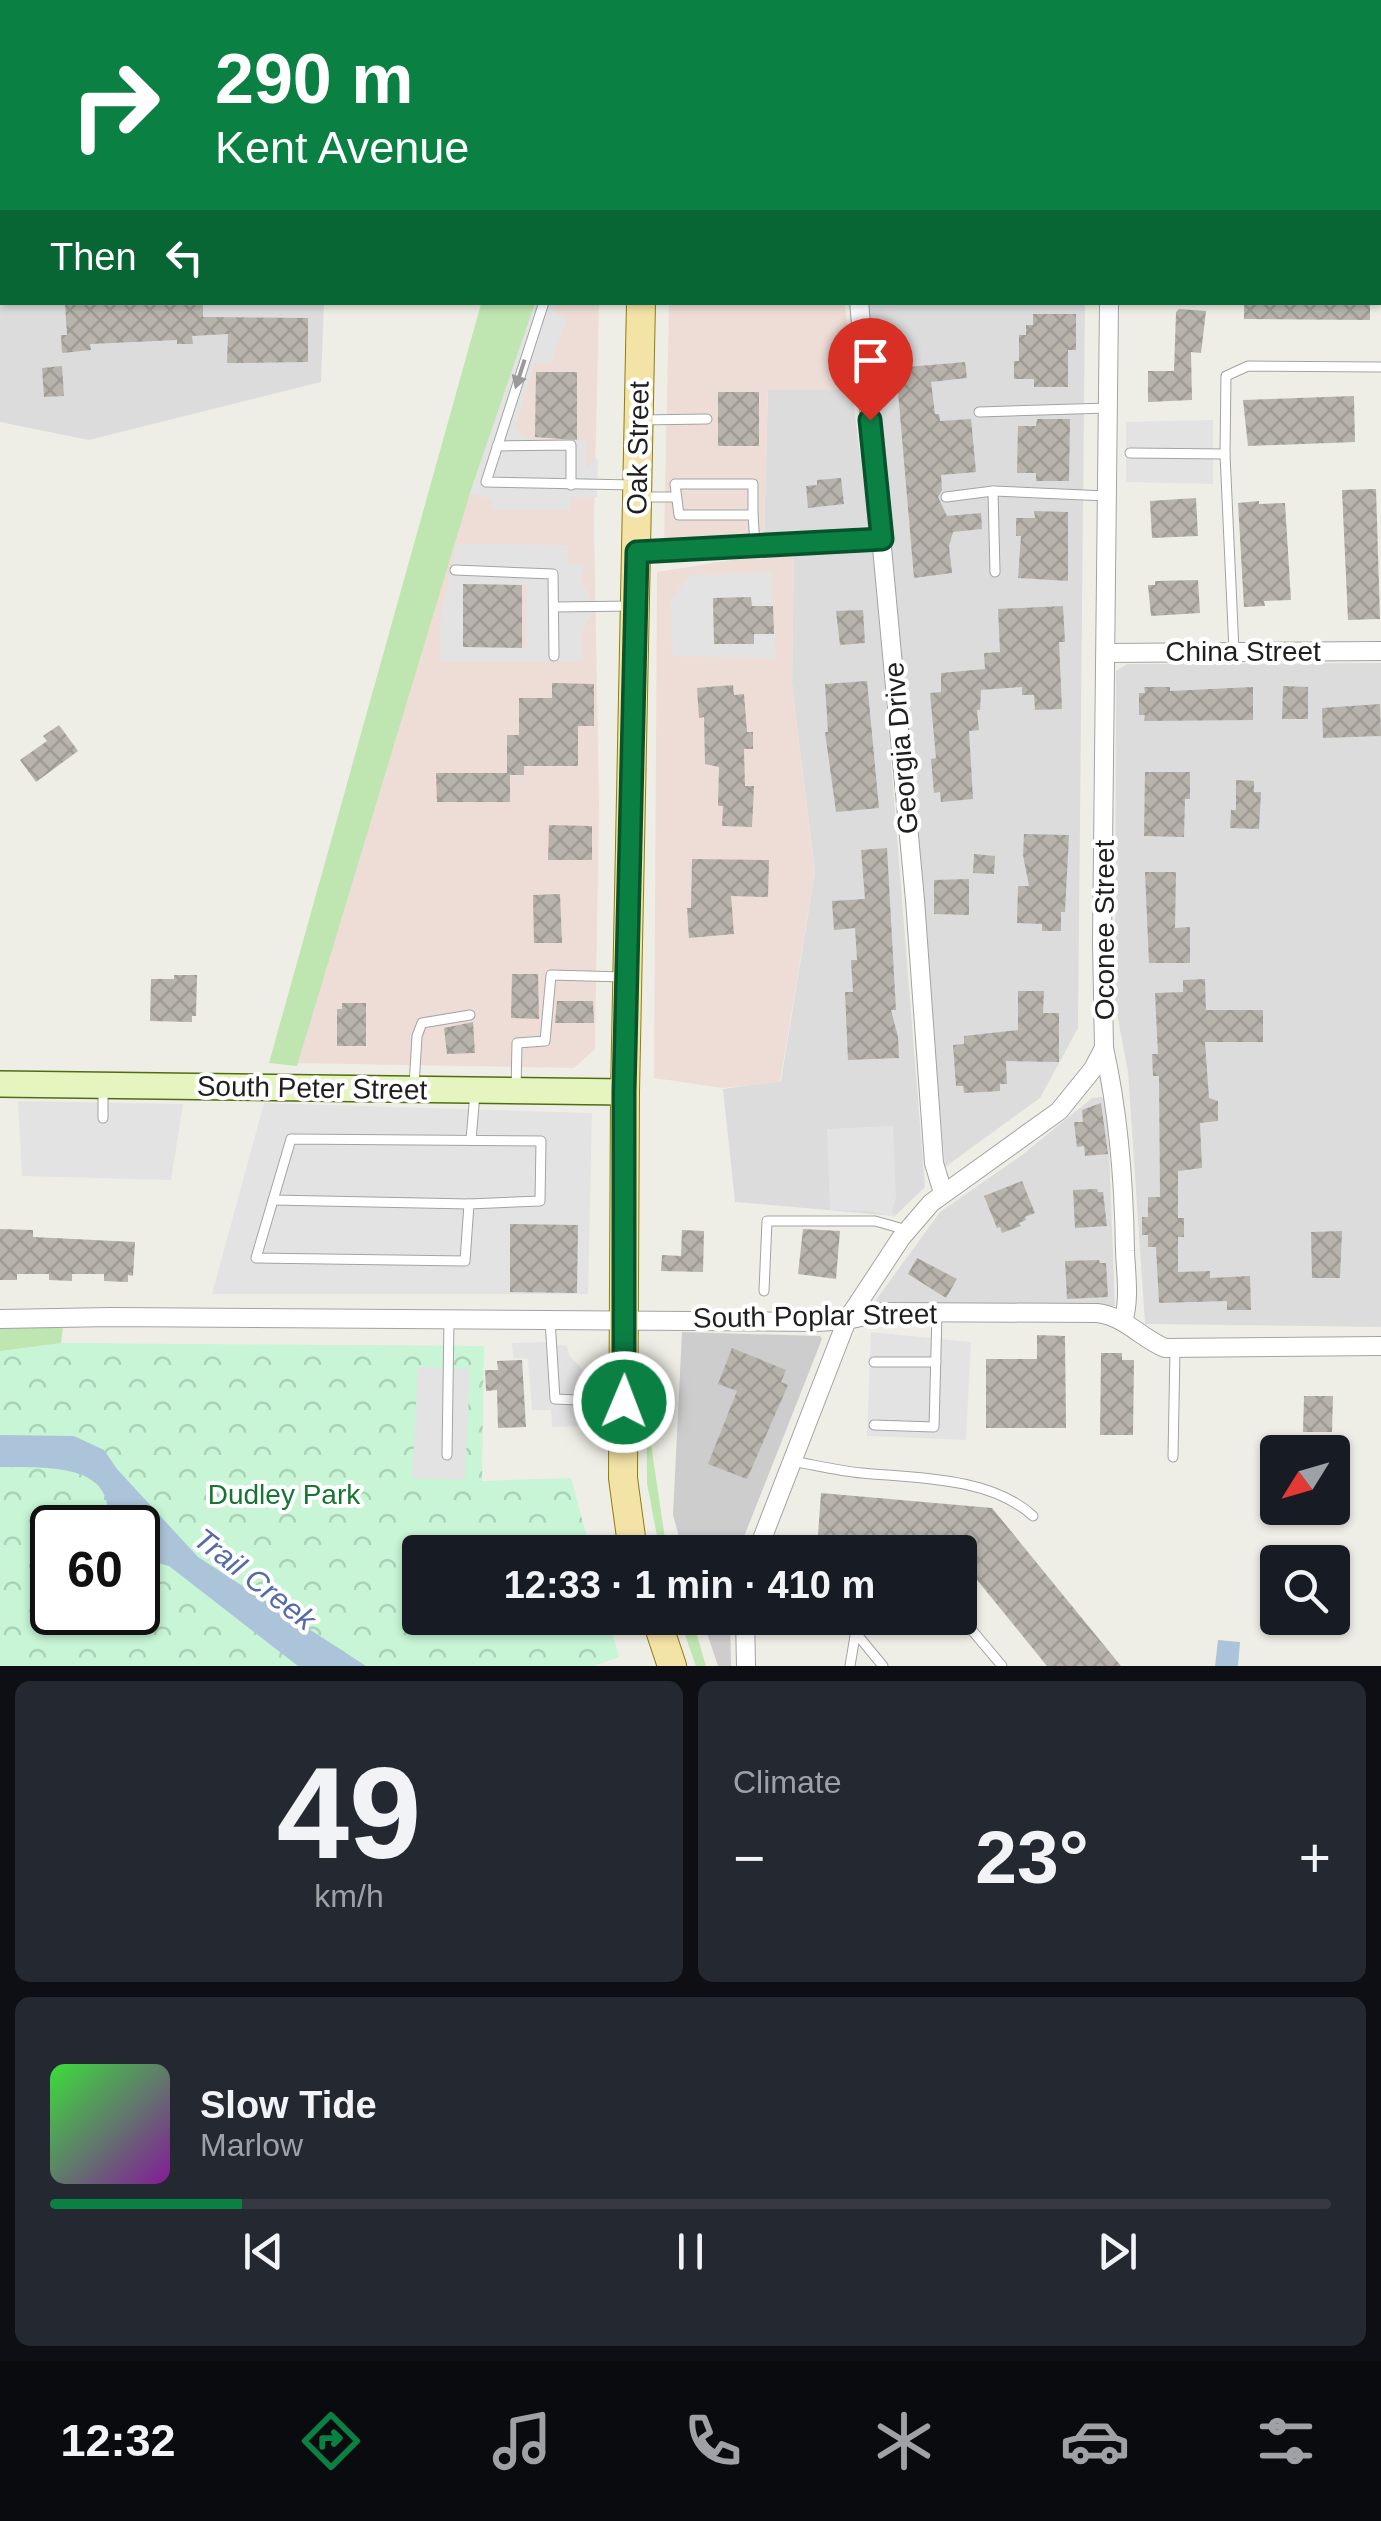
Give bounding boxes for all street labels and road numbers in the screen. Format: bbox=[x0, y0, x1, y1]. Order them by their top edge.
street label: Oak Street bbox=[621, 381, 655, 515]
street label: China Street bbox=[1165, 636, 1321, 667]
street label: Georgia Drive bbox=[878, 661, 924, 835]
street label: Oconee Street bbox=[1089, 840, 1120, 1020]
street label: South Peter Street bbox=[197, 1070, 428, 1106]
street label: South Poplar Street bbox=[693, 1298, 938, 1334]

